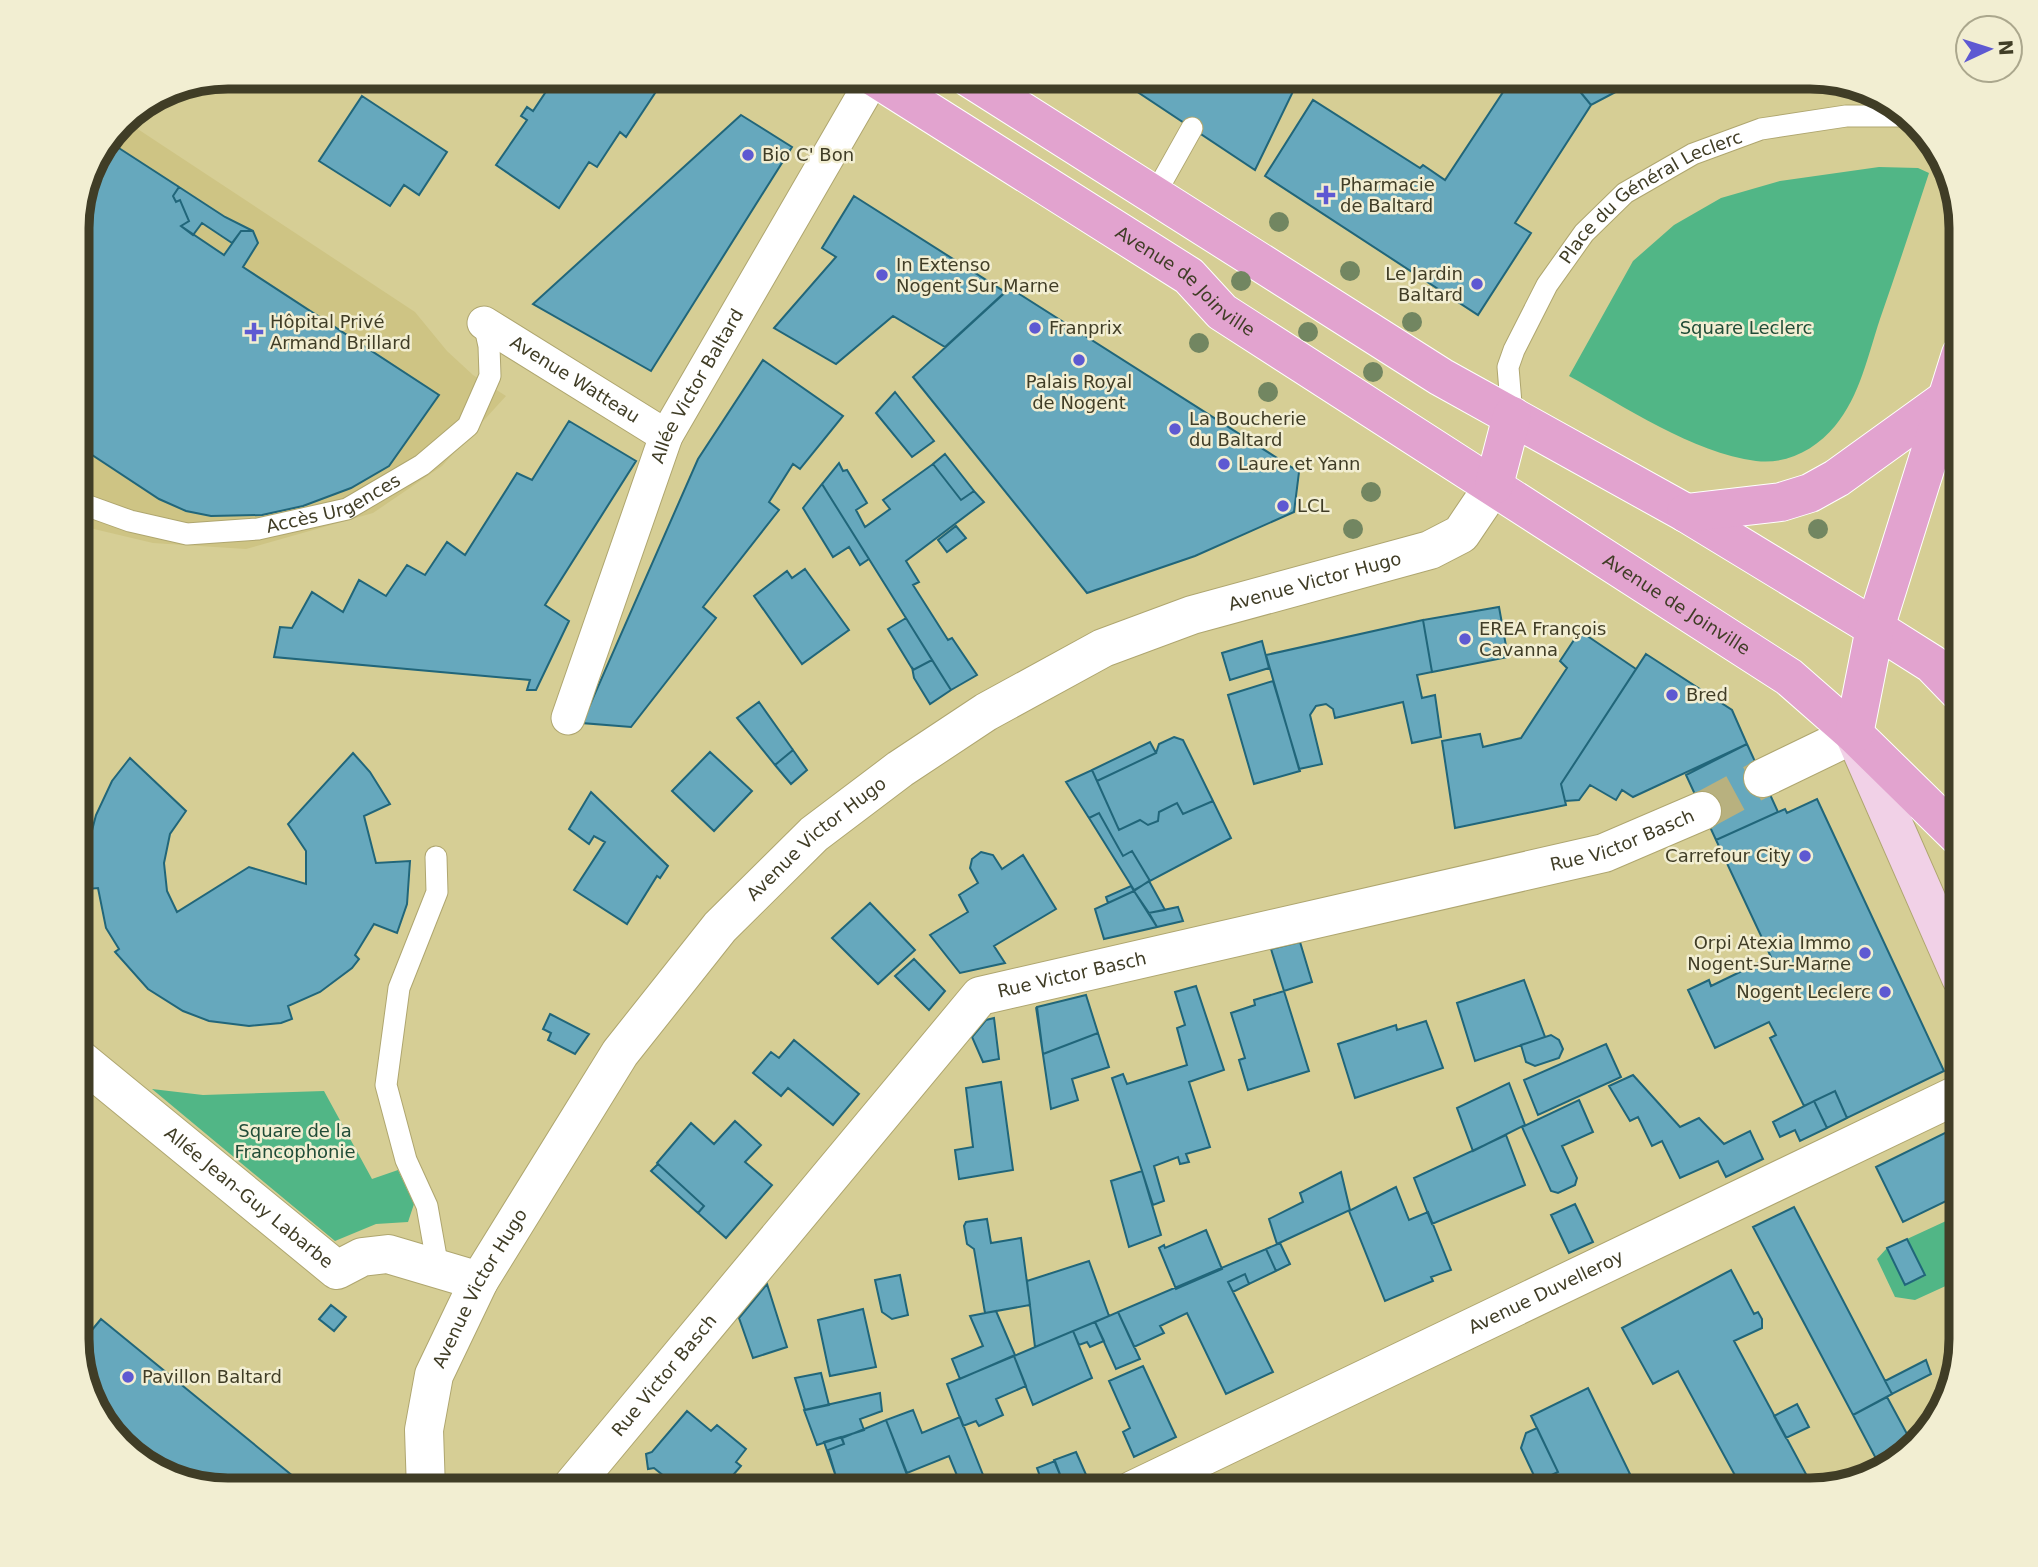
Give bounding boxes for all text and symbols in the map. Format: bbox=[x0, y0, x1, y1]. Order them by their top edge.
north arrow bbox=[1954, 14, 2024, 84]
text: N bbox=[1994, 39, 2017, 57]
street label: Place du Général Leclerc bbox=[1555, 126, 1745, 268]
place label: Bio C' Bon bbox=[762, 144, 854, 165]
marker: Bio C' Bon bbox=[740, 147, 756, 163]
place label: Pharmacie de Baltard bbox=[1340, 174, 1435, 216]
marker: Pharmacie de Baltard bbox=[1318, 187, 1334, 203]
street label: Avenue de Joinville bbox=[1112, 221, 1259, 340]
place label: In Extenso Nogent Sur Marne bbox=[896, 254, 1059, 296]
place label: Le Jardin Baltard bbox=[1385, 263, 1463, 305]
marker: In Extenso Nogent Sur Marne bbox=[874, 267, 890, 283]
marker: Le Jardin Baltard bbox=[1469, 276, 1485, 292]
street label: Allée Victor Baltard bbox=[646, 305, 747, 466]
place label: Hôpital Privé Armand Brillard bbox=[270, 311, 411, 353]
place label: Franprix bbox=[1049, 317, 1123, 338]
park label: Square Leclerc bbox=[1680, 317, 1812, 338]
marker: Franprix bbox=[1027, 320, 1043, 336]
marker: Hôpital Privé Armand Brillard bbox=[244, 322, 264, 342]
street label: Avenue Watteau bbox=[507, 331, 644, 427]
marker: Palais Royal de Nogent bbox=[1071, 352, 1087, 368]
place label: Palais Royal de Nogent bbox=[1026, 371, 1132, 413]
place label: La Boucherie du Baltard bbox=[1189, 408, 1306, 450]
marker: La Boucherie du Baltard bbox=[1167, 421, 1183, 437]
place label: Laure et Yann bbox=[1238, 453, 1360, 474]
marker: Laure et Yann bbox=[1216, 456, 1232, 472]
street label: Accès Urgences bbox=[264, 469, 404, 537]
place label: LCL bbox=[1297, 495, 1330, 516]
marker: LCL bbox=[1275, 498, 1291, 514]
street label: Avenue Victor Hugo bbox=[1226, 547, 1403, 615]
street label: Avenue de Joinville bbox=[1599, 549, 1754, 659]
place label: EREA François Cavanna bbox=[1479, 618, 1606, 660]
marker: EREA François Cavanna bbox=[1457, 631, 1473, 647]
place label: Bred bbox=[1686, 684, 1728, 705]
marker: Bred bbox=[1664, 687, 1680, 703]
street label: Avenue Victor Hugo bbox=[742, 772, 890, 905]
street label: Rue Victor Basch bbox=[1548, 805, 1697, 875]
place label: Carrefour City bbox=[1665, 845, 1791, 866]
marker: Carrefour City bbox=[1797, 848, 1813, 864]
place label: Orpi Atexia Immo Nogent-Sur-Marne bbox=[1687, 932, 1851, 974]
marker: Orpi Atexia Immo Nogent-Sur-Marne bbox=[1857, 945, 1873, 961]
street label: Rue Victor Basch bbox=[995, 947, 1148, 1002]
place label: Nogent Leclerc bbox=[1736, 981, 1871, 1002]
marker: Nogent Leclerc bbox=[1877, 984, 1893, 1000]
park label: Square de la Francophonie bbox=[234, 1120, 356, 1162]
street label: Allée Jean-Guy Labarbe bbox=[161, 1122, 337, 1272]
street label: Avenue Victor Hugo bbox=[428, 1205, 531, 1371]
street label: Avenue Duvelleroy bbox=[1465, 1245, 1627, 1338]
street label: Rue Victor Basch bbox=[607, 1310, 721, 1440]
place label: Pavillon Baltard bbox=[142, 1366, 282, 1387]
marker: Pavillon Baltard bbox=[120, 1369, 136, 1385]

